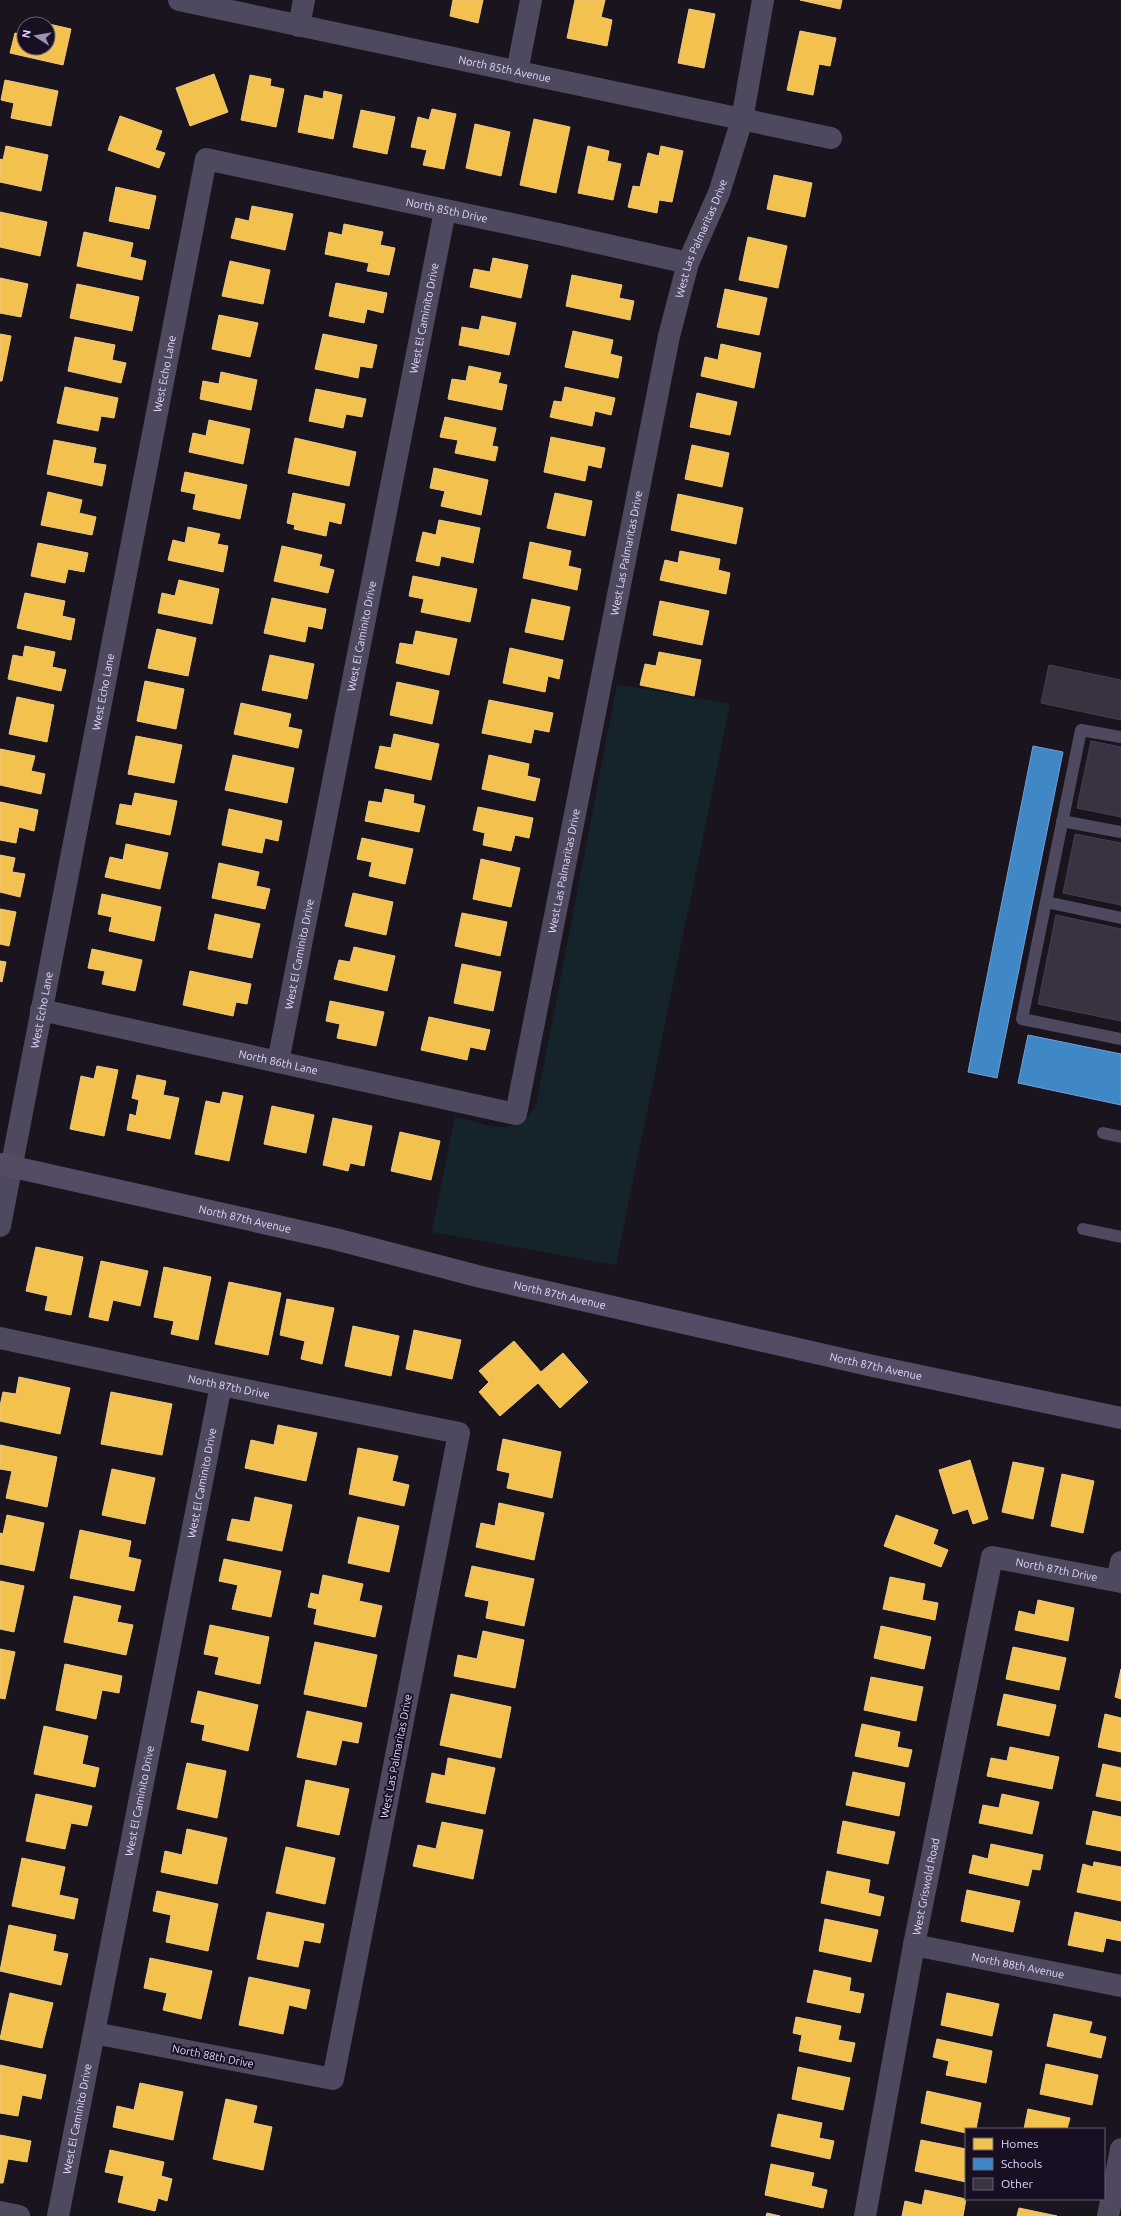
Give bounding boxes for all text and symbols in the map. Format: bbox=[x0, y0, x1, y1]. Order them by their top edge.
north arrow bbox=[16, 16, 56, 56]
text: N bbox=[19, 29, 33, 39]
street label: North 85th Avenue bbox=[457, 53, 552, 85]
street label: West Las Palmaritas Drive bbox=[673, 178, 729, 299]
street label: North 85th Drive bbox=[405, 196, 489, 225]
street label: West El Caminito Drive bbox=[407, 262, 441, 374]
street label: West Echo Lane bbox=[151, 334, 178, 413]
street label: West Las Palmaritas Drive bbox=[608, 490, 644, 616]
street label: West El Caminito Drive bbox=[345, 580, 378, 692]
street label: West Echo Lane bbox=[90, 652, 116, 731]
street label: West Las Palmaritas Drive bbox=[546, 808, 582, 934]
street label: West El Caminito Drive bbox=[282, 898, 316, 1010]
street label: West Echo Lane bbox=[28, 971, 55, 1049]
street label: North 86th Lane bbox=[238, 1047, 319, 1076]
street label: North 87th Avenue bbox=[198, 1203, 292, 1235]
street label: North 87th Avenue bbox=[513, 1279, 607, 1311]
street label: North 87th Avenue bbox=[828, 1350, 923, 1382]
street label: North 87th Drive bbox=[187, 1372, 271, 1401]
street label: West El Caminito Drive bbox=[185, 1427, 218, 1539]
street label: North 87th Drive bbox=[1015, 1556, 1099, 1583]
street label: West Las Palmaritas Drive bbox=[378, 1693, 414, 1819]
street label: West El Caminito Drive bbox=[123, 1745, 156, 1857]
street label: West Griswold Road bbox=[910, 1837, 941, 1936]
street label: North 88th Avenue bbox=[971, 1951, 1065, 1981]
street label: North 88th Drive bbox=[171, 2042, 255, 2070]
street label: West El Caminito Drive bbox=[60, 2063, 94, 2175]
legend bbox=[965, 2128, 1105, 2200]
text: Homes bbox=[1001, 2137, 1039, 2150]
text: Schools bbox=[1001, 2157, 1042, 2170]
text: Other bbox=[1001, 2177, 1034, 2190]

